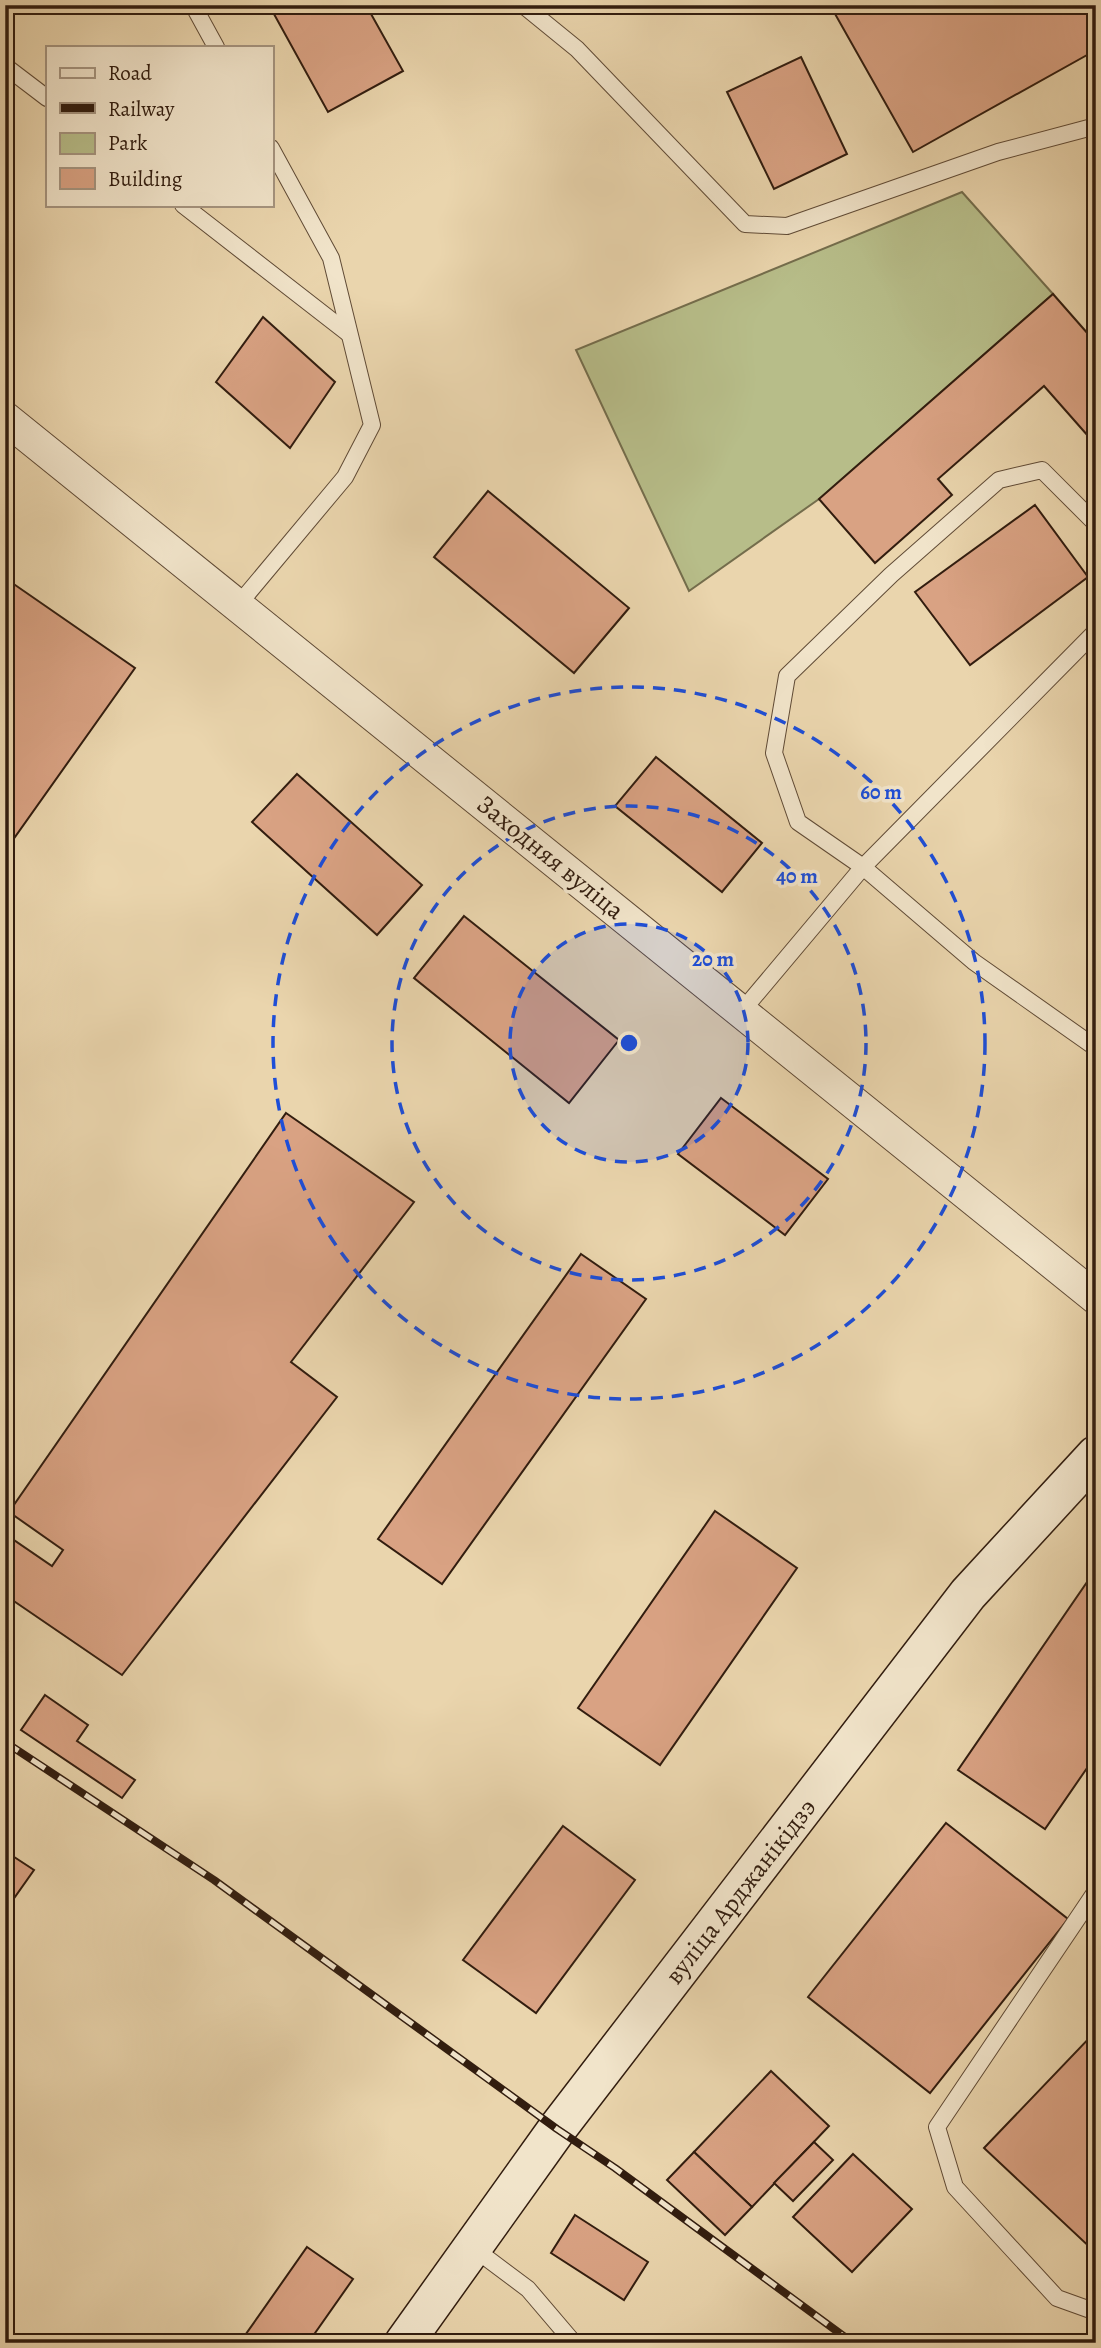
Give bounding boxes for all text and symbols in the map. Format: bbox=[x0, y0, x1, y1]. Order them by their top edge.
legend bbox=[46, 46, 273, 206]
text: Road bbox=[108, 59, 152, 87]
text: Railway bbox=[108, 95, 175, 123]
text: Park bbox=[108, 129, 148, 157]
text: Building bbox=[108, 165, 183, 193]
text: 60 m bbox=[860, 778, 902, 806]
street label: Заходняя вуліца bbox=[470, 787, 632, 928]
text: 40 m bbox=[776, 862, 818, 890]
text: 20 m bbox=[692, 945, 734, 973]
centre of rings bbox=[617, 1031, 641, 1055]
street label: вуліца Арджанікідзэ bbox=[657, 1791, 824, 1992]

